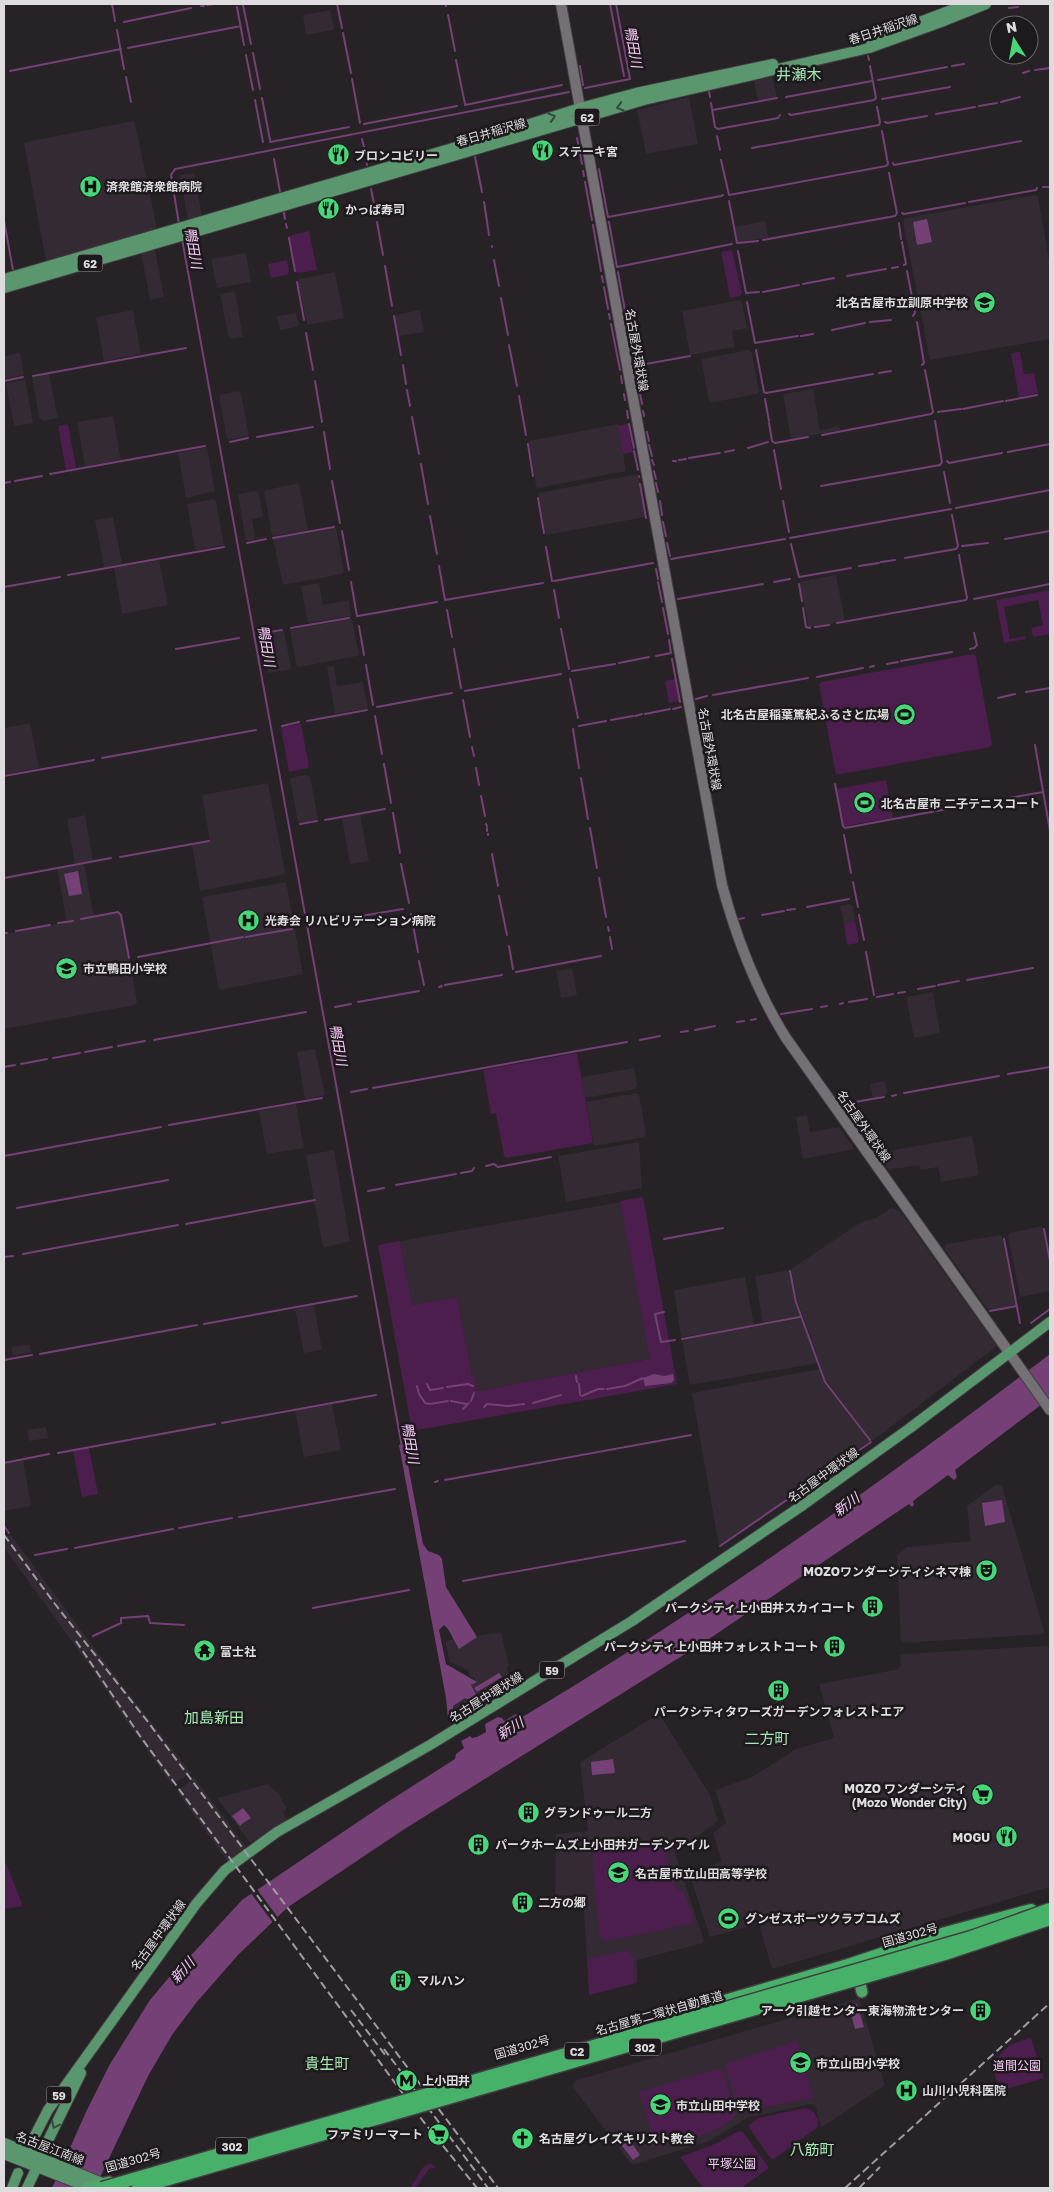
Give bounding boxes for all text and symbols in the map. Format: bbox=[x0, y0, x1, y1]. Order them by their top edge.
street label: 春日井稲沢線 bbox=[846, 11, 920, 47]
north arrow bbox=[989, 15, 1039, 65]
text: N bbox=[1005, 17, 1018, 36]
water label: 鴨田川 bbox=[622, 25, 646, 71]
district label: 井瀬木 bbox=[776, 65, 822, 83]
one-way arrow bbox=[617, 101, 625, 111]
road number: 62 bbox=[574, 108, 600, 125]
one-way arrow bbox=[547, 113, 555, 123]
street label: 春日井稲沢線 bbox=[454, 115, 528, 149]
restaurant icon: ステーキ宮 bbox=[530, 139, 554, 163]
restaurant icon: ブロンコビリー bbox=[326, 143, 350, 167]
place label: ステーキ宮 bbox=[558, 144, 618, 159]
place label: ブロンコビリー bbox=[354, 148, 438, 163]
hospital icon: 済衆館済衆館病院 bbox=[78, 174, 102, 198]
place label: 済衆館済衆館病院 bbox=[106, 179, 202, 194]
restaurant icon: かっぱ寿司 bbox=[317, 197, 341, 221]
place label: かっぱ寿司 bbox=[345, 202, 405, 217]
water label: 鴨田川 bbox=[182, 226, 206, 272]
road number: 62 bbox=[78, 254, 102, 272]
school or university icon: 北名古屋市立訓原中学校 bbox=[972, 290, 996, 314]
place label: 北名古屋市立訓原中学校 bbox=[836, 295, 968, 310]
street label: 名古屋外環状線 bbox=[622, 307, 652, 393]
water label: 鴨田川 bbox=[255, 624, 279, 670]
sports icon: 北名古屋稲葉篤紀ふるさと広場 bbox=[893, 702, 917, 726]
street label: 名古屋外環状線 bbox=[695, 706, 725, 792]
place label: 北名古屋稲葉篤紀ふるさと広場 bbox=[721, 707, 889, 722]
sports icon: 北名古屋市 二子テニスコート bbox=[853, 791, 877, 815]
place label: 北名古屋市 二子テニスコート bbox=[881, 796, 1040, 811]
hospital icon: 光寿会 リハビリテーション病院 bbox=[237, 908, 261, 932]
place label: 光寿会 リハビリテーション病院 bbox=[265, 913, 436, 928]
school or university icon: 市立鴨田小学校 bbox=[55, 956, 79, 980]
place label: 市立鴨田小学校 bbox=[83, 961, 167, 976]
water label: 鴨田川 bbox=[327, 1023, 351, 1069]
street label: 名古屋外環状線 bbox=[834, 1087, 894, 1165]
water label: 鴨田川 bbox=[399, 1421, 423, 1467]
street label: 名古屋中環状線 bbox=[785, 1444, 861, 1506]
water label: 新川 bbox=[830, 1488, 864, 1519]
theatre icon: MOZOワンダーシティシネマ棟 bbox=[975, 1559, 999, 1583]
place label: MOZOワンダーシティシネマ棟 bbox=[803, 1564, 971, 1579]
building icon: パークシティ上小田井スカイコート bbox=[860, 1595, 884, 1619]
place label: パークシティ上小田井スカイコート bbox=[665, 1600, 856, 1615]
building icon: パークシティ上小田井フォレストコート bbox=[823, 1634, 847, 1658]
temple icon: 富士社 bbox=[192, 1639, 216, 1663]
place label: パークシティ上小田井フォレストコート bbox=[604, 1639, 819, 1654]
place label: 富士社 bbox=[220, 1644, 256, 1659]
road number: 59 bbox=[540, 1662, 564, 1678]
street label: 名古屋中環状線 bbox=[446, 1668, 526, 1726]
building icon: パークシティタワーズガーデンフォレストエア bbox=[767, 1678, 791, 1702]
place label: パークシティタワーズガーデンフォレストエア bbox=[654, 1704, 904, 1719]
district label: 加島新田 bbox=[184, 1708, 244, 1726]
water label: 新川 bbox=[494, 1712, 528, 1743]
district label: 二方町 bbox=[744, 1729, 790, 1747]
place label: MOZO ワンダーシティ (Mozo Wonder City) bbox=[844, 1781, 967, 1810]
supermarket icon: MOZO ワンダーシティ (Mozo Wonder City) bbox=[971, 1783, 995, 1807]
building icon: グランドゥール二方 bbox=[516, 1800, 540, 1824]
place label: グランドゥール二方 bbox=[544, 1805, 652, 1820]
restaurant icon: MOGU bbox=[994, 1825, 1018, 1849]
place label: MOGU bbox=[952, 1830, 990, 1845]
building icon: パークホームズ上小田井ガーデンアイル bbox=[467, 1832, 491, 1856]
place label: パークホームズ上小田井ガーデンアイル bbox=[495, 1837, 710, 1852]
school or university icon: 名古屋市立山田高等学校 bbox=[607, 1861, 631, 1885]
place label: 名古屋市立山田高等学校 bbox=[635, 1866, 767, 1881]
building icon: 二方の郷 bbox=[510, 1890, 534, 1914]
place label: 二方の郷 bbox=[538, 1895, 586, 1910]
street label: 名古屋中環状線 bbox=[127, 1897, 189, 1973]
sports icon: グンゼスポーツクラブコムズ bbox=[717, 1906, 741, 1930]
place label: グンゼスポーツクラブコムズ bbox=[745, 1911, 901, 1926]
street label: 国道302号 bbox=[880, 1920, 940, 1950]
water label: 新川 bbox=[166, 1952, 199, 1986]
building icon: マルハン bbox=[389, 1968, 413, 1992]
place label: マルハン bbox=[417, 1973, 465, 1988]
street label: 名古屋第二環状自動車道 bbox=[593, 1988, 725, 2038]
building icon: アーク引越センター東海物流センター bbox=[968, 1998, 992, 2022]
place label: アーク引越センター東海物流センター bbox=[761, 2003, 964, 2018]
street label: 国道302号 bbox=[492, 2032, 552, 2062]
road number: 302 bbox=[629, 2038, 661, 2056]
road number: C2 bbox=[564, 2042, 590, 2060]
school or university icon: 市立山田小学校 bbox=[788, 2051, 812, 2075]
district label: 貴生町 bbox=[304, 2054, 350, 2072]
place label: 市立山田小学校 bbox=[816, 2056, 900, 2071]
park label: 道間公園 bbox=[993, 2058, 1041, 2073]
metro station icon: 上小田井 bbox=[394, 2068, 418, 2092]
place label: 上小田井 bbox=[422, 2073, 470, 2088]
hospital icon: 山川小児科医院 bbox=[894, 2078, 918, 2102]
place label: 山川小児科医院 bbox=[922, 2083, 1006, 2098]
road number: 59 bbox=[46, 2086, 72, 2104]
school or university icon: 市立山田中学校 bbox=[648, 2093, 672, 2117]
place label: 市立山田中学校 bbox=[676, 2098, 760, 2113]
one-way arrow bbox=[51, 2120, 61, 2129]
supermarket icon: ファミリーマート bbox=[427, 2122, 451, 2146]
church icon: 名古屋グレイズキリスト教会 bbox=[511, 2126, 535, 2150]
place label: ファミリーマート bbox=[327, 2127, 423, 2142]
street label: 名古屋江南線 bbox=[14, 2128, 86, 2168]
place label: 名古屋グレイズキリスト教会 bbox=[539, 2131, 695, 2146]
road number: 302 bbox=[216, 2138, 248, 2154]
district label: 八筋町 bbox=[789, 2140, 835, 2158]
street label: 国道302号 bbox=[103, 2145, 163, 2175]
park label: 平塚公園 bbox=[708, 2156, 756, 2171]

